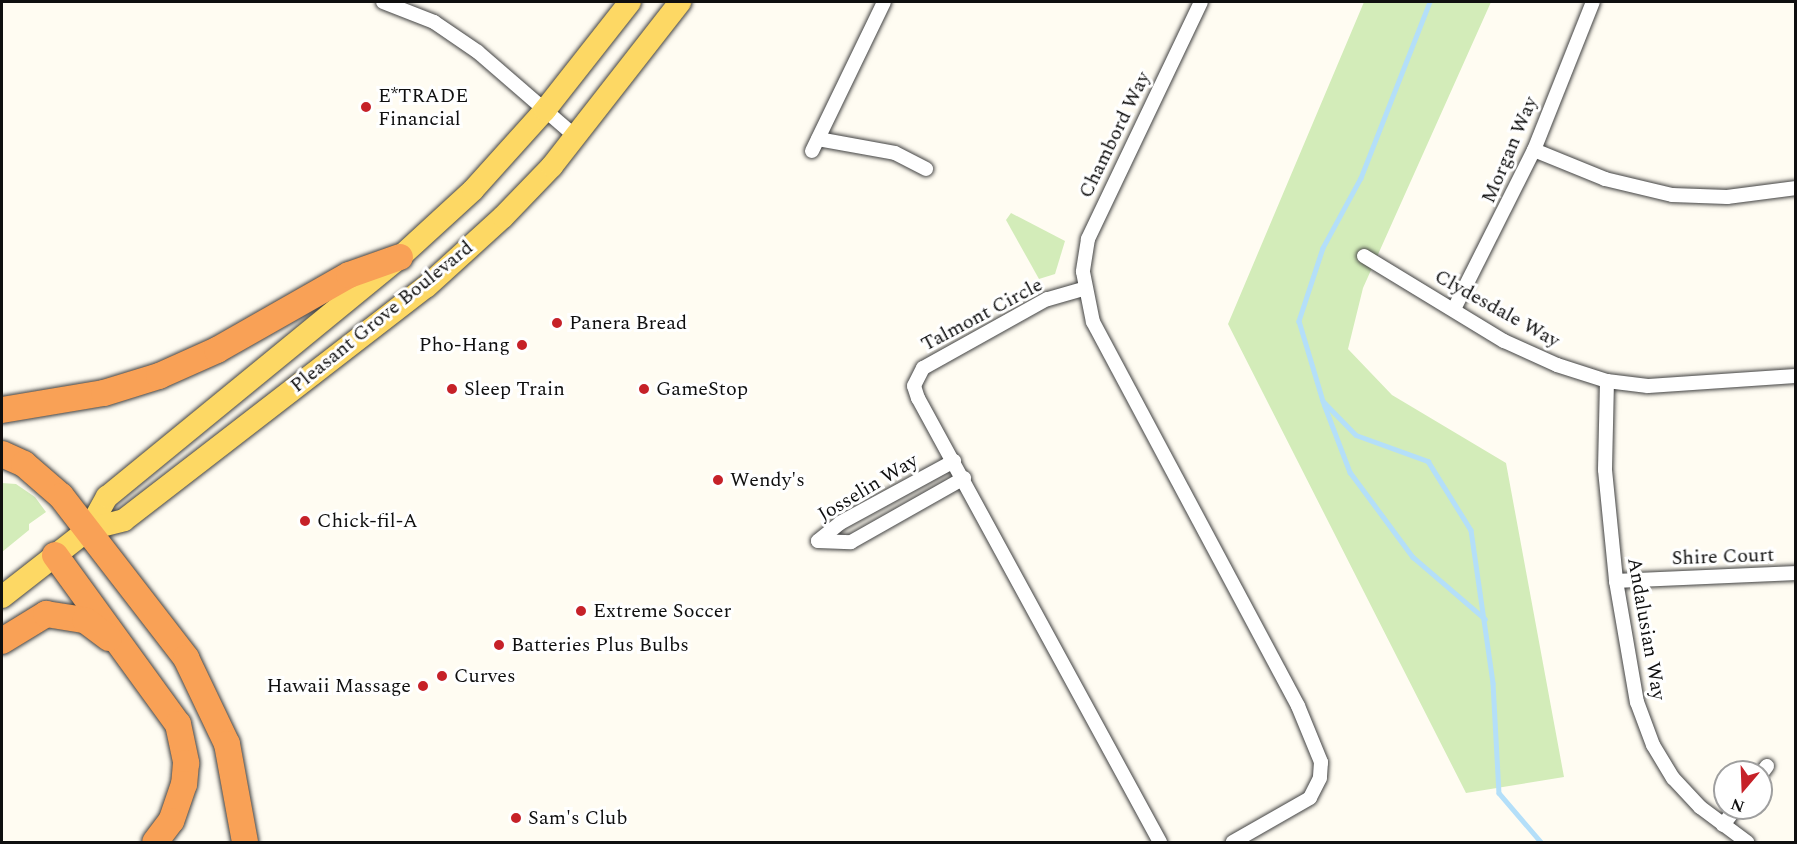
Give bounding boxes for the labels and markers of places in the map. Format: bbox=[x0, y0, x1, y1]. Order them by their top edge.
place label: E*TRADE Financial bbox=[378, 84, 468, 131]
marker: E*TRADE Financial bbox=[359, 100, 373, 114]
place label: Panera Bread bbox=[569, 311, 687, 335]
marker: Panera Bread bbox=[550, 316, 564, 330]
place label: Pho-Hang bbox=[419, 333, 510, 357]
marker: Pho-Hang bbox=[515, 338, 529, 352]
place label: Sleep Train bbox=[464, 377, 565, 401]
place label: GameStop bbox=[656, 377, 748, 401]
marker: Sleep Train bbox=[445, 382, 459, 396]
marker: GameStop bbox=[637, 382, 651, 396]
place label: Wendy's bbox=[730, 468, 805, 492]
marker: Wendy's bbox=[711, 473, 725, 487]
place label: Chick-fil-A bbox=[317, 509, 418, 533]
marker: Chick-fil-A bbox=[298, 514, 312, 528]
place label: Extreme Soccer bbox=[593, 599, 731, 623]
marker: Extreme Soccer bbox=[574, 604, 588, 618]
place label: Batteries Plus Bulbs bbox=[511, 633, 689, 657]
marker: Batteries Plus Bulbs bbox=[492, 638, 506, 652]
place label: Curves bbox=[454, 664, 516, 688]
marker: Curves bbox=[435, 669, 449, 683]
place label: Hawaii Massage bbox=[267, 674, 411, 698]
marker: Hawaii Massage bbox=[416, 679, 430, 693]
place label: Sam's Club bbox=[528, 806, 627, 830]
marker: Sam's Club bbox=[509, 811, 523, 825]

